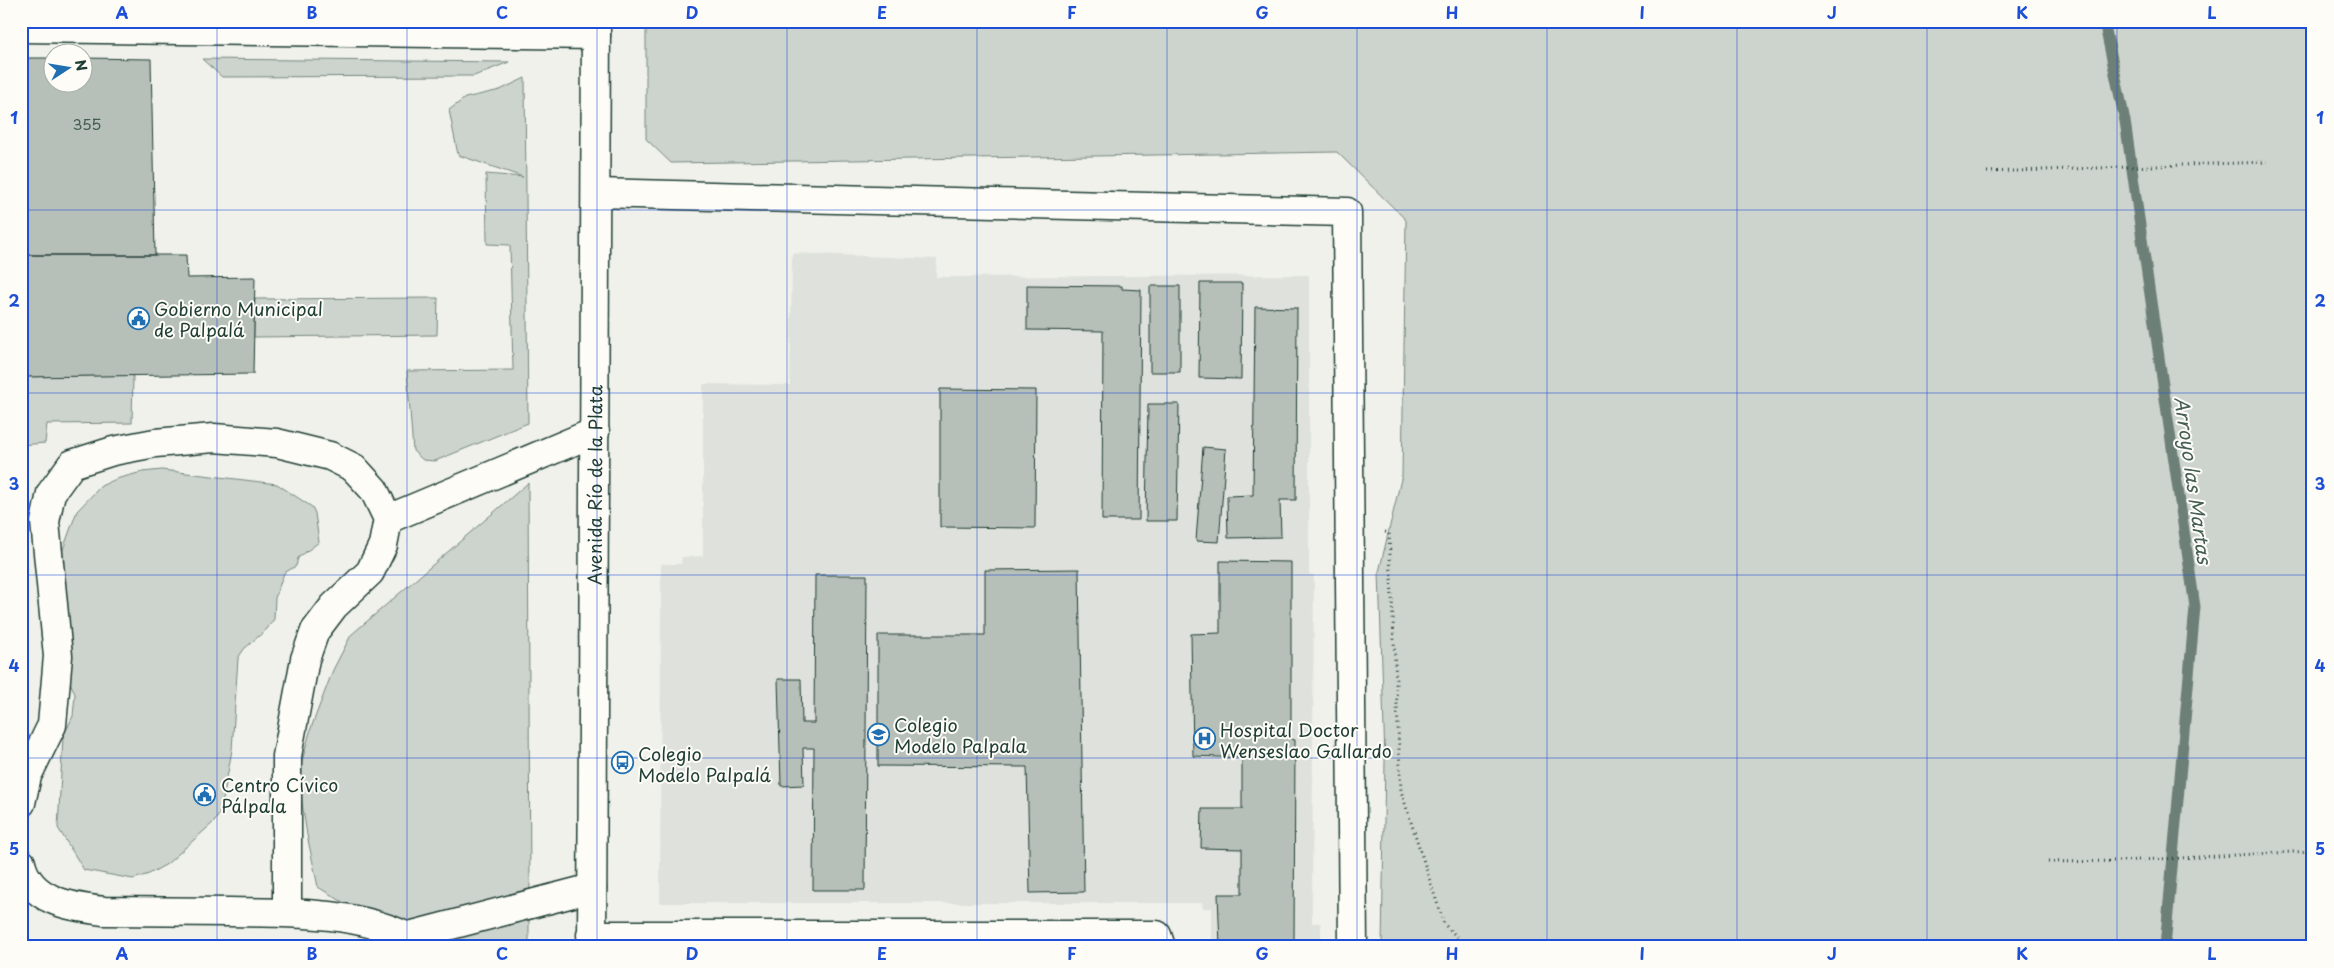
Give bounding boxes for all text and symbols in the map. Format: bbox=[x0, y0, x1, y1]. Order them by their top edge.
text: A bbox=[116, 0, 129, 24]
text: B bbox=[307, 0, 318, 24]
text: C bbox=[496, 0, 508, 24]
text: D bbox=[686, 0, 698, 24]
text: E bbox=[877, 0, 887, 24]
text: F bbox=[1067, 0, 1077, 24]
text: G bbox=[1255, 0, 1269, 24]
text: H bbox=[1446, 0, 1458, 24]
text: I bbox=[1639, 0, 1645, 24]
text: J bbox=[1827, 0, 1837, 24]
text: K bbox=[2016, 0, 2028, 24]
text: L bbox=[2207, 0, 2217, 24]
north arrow bbox=[42, 42, 92, 92]
text: N bbox=[70, 58, 93, 73]
text: 1 bbox=[10, 105, 18, 129]
text: 1 bbox=[2316, 105, 2324, 129]
house number: 355 bbox=[73, 112, 101, 135]
text: 2 bbox=[8, 288, 20, 312]
text: 2 bbox=[2314, 288, 2326, 312]
place label: Gobierno Municipal de Palpalá bbox=[154, 295, 323, 343]
public building icon: Gobierno Municipal de Palpalá bbox=[126, 306, 150, 330]
street label: Avenida Río de la Plata bbox=[580, 384, 608, 585]
water label: Arroyo las Martas bbox=[2168, 395, 2220, 568]
text: 3 bbox=[9, 471, 19, 495]
text: 3 bbox=[2315, 471, 2325, 495]
text: 4 bbox=[9, 653, 20, 677]
text: 4 bbox=[2315, 653, 2326, 677]
place label: Colegio Modelo Palpala bbox=[894, 711, 1028, 759]
place label: Hospital Doctor Wenseslao Gallardo bbox=[1220, 716, 1392, 764]
school or university icon: Colegio Modelo Palpala bbox=[866, 722, 890, 746]
hospital icon: Hospital Doctor Wenseslao Gallardo bbox=[1192, 727, 1216, 751]
place label: Colegio Modelo Palpalá bbox=[638, 740, 772, 788]
bus stop icon: Colegio Modelo Palpalá bbox=[610, 751, 634, 775]
place label: Centro Cívico Pálpala bbox=[221, 771, 338, 819]
public building icon: Centro Cívico Pálpala bbox=[193, 782, 217, 806]
text: 5 bbox=[9, 836, 19, 860]
text: 5 bbox=[2315, 836, 2325, 860]
text: A bbox=[116, 941, 129, 965]
text: B bbox=[307, 941, 318, 965]
text: C bbox=[496, 941, 508, 965]
text: D bbox=[686, 941, 698, 965]
text: E bbox=[877, 941, 887, 965]
text: F bbox=[1067, 941, 1077, 965]
text: G bbox=[1255, 941, 1269, 965]
text: H bbox=[1446, 941, 1458, 965]
text: I bbox=[1639, 941, 1645, 965]
text: J bbox=[1827, 941, 1837, 965]
text: K bbox=[2016, 941, 2028, 965]
text: L bbox=[2207, 941, 2217, 965]

